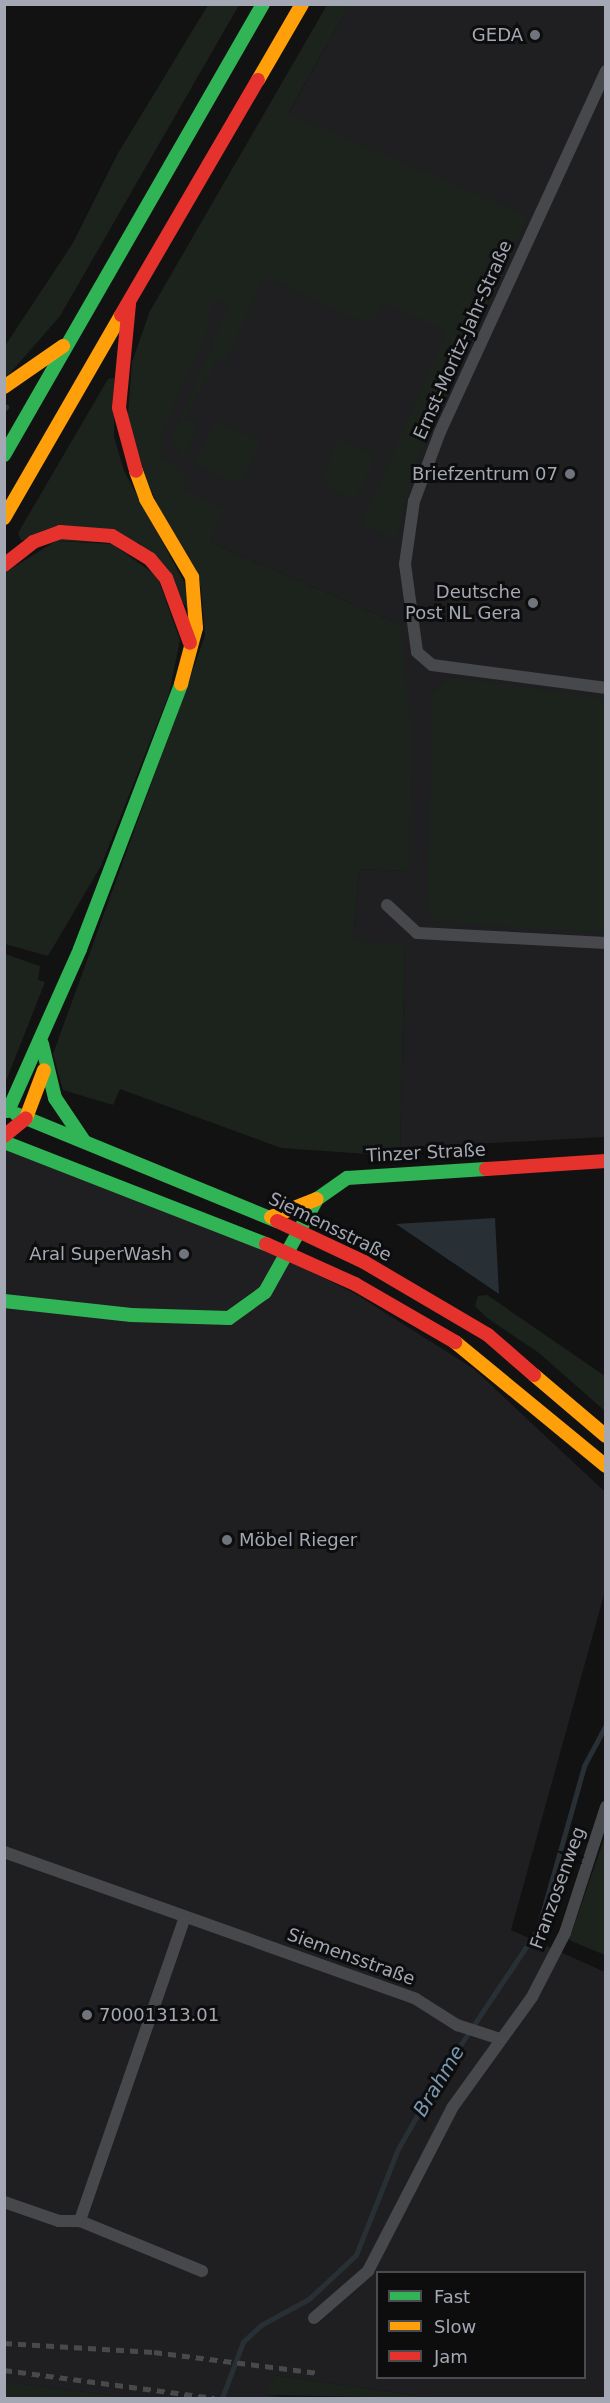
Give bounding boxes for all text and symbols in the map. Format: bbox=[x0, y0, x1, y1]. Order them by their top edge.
place label: GEDA bbox=[472, 24, 523, 46]
marker: GEDA bbox=[528, 28, 542, 42]
street label: Ernst-Moritz-Jahr-Straße bbox=[409, 237, 517, 443]
place label: Briefzentrum 07 bbox=[412, 463, 558, 485]
marker: Briefzentrum 07 bbox=[563, 467, 577, 481]
place label: Deutsche Post NL Gera bbox=[405, 582, 521, 624]
marker: Deutsche Post NL Gera bbox=[526, 596, 540, 610]
street label: Tinzer Straße bbox=[366, 1139, 486, 1167]
street label: Siemensstraße bbox=[265, 1188, 395, 1266]
place label: Aral SuperWash bbox=[29, 1243, 172, 1265]
marker: Aral SuperWash bbox=[177, 1247, 191, 1261]
place label: Möbel Rieger bbox=[239, 1529, 357, 1551]
marker: Möbel Rieger bbox=[220, 1533, 234, 1547]
street label: Franzosenweg bbox=[526, 1824, 590, 1952]
street label: Siemensstraße bbox=[284, 1924, 418, 1990]
place label: 70001313.01 bbox=[99, 2004, 219, 2026]
marker: 70001313.01 bbox=[80, 2008, 94, 2022]
water label: Brahme bbox=[408, 2041, 470, 2121]
legend bbox=[376, 2271, 586, 2379]
text: Fast bbox=[434, 2286, 470, 2307]
text: Slow bbox=[434, 2316, 476, 2337]
text: Jam bbox=[434, 2346, 468, 2367]

